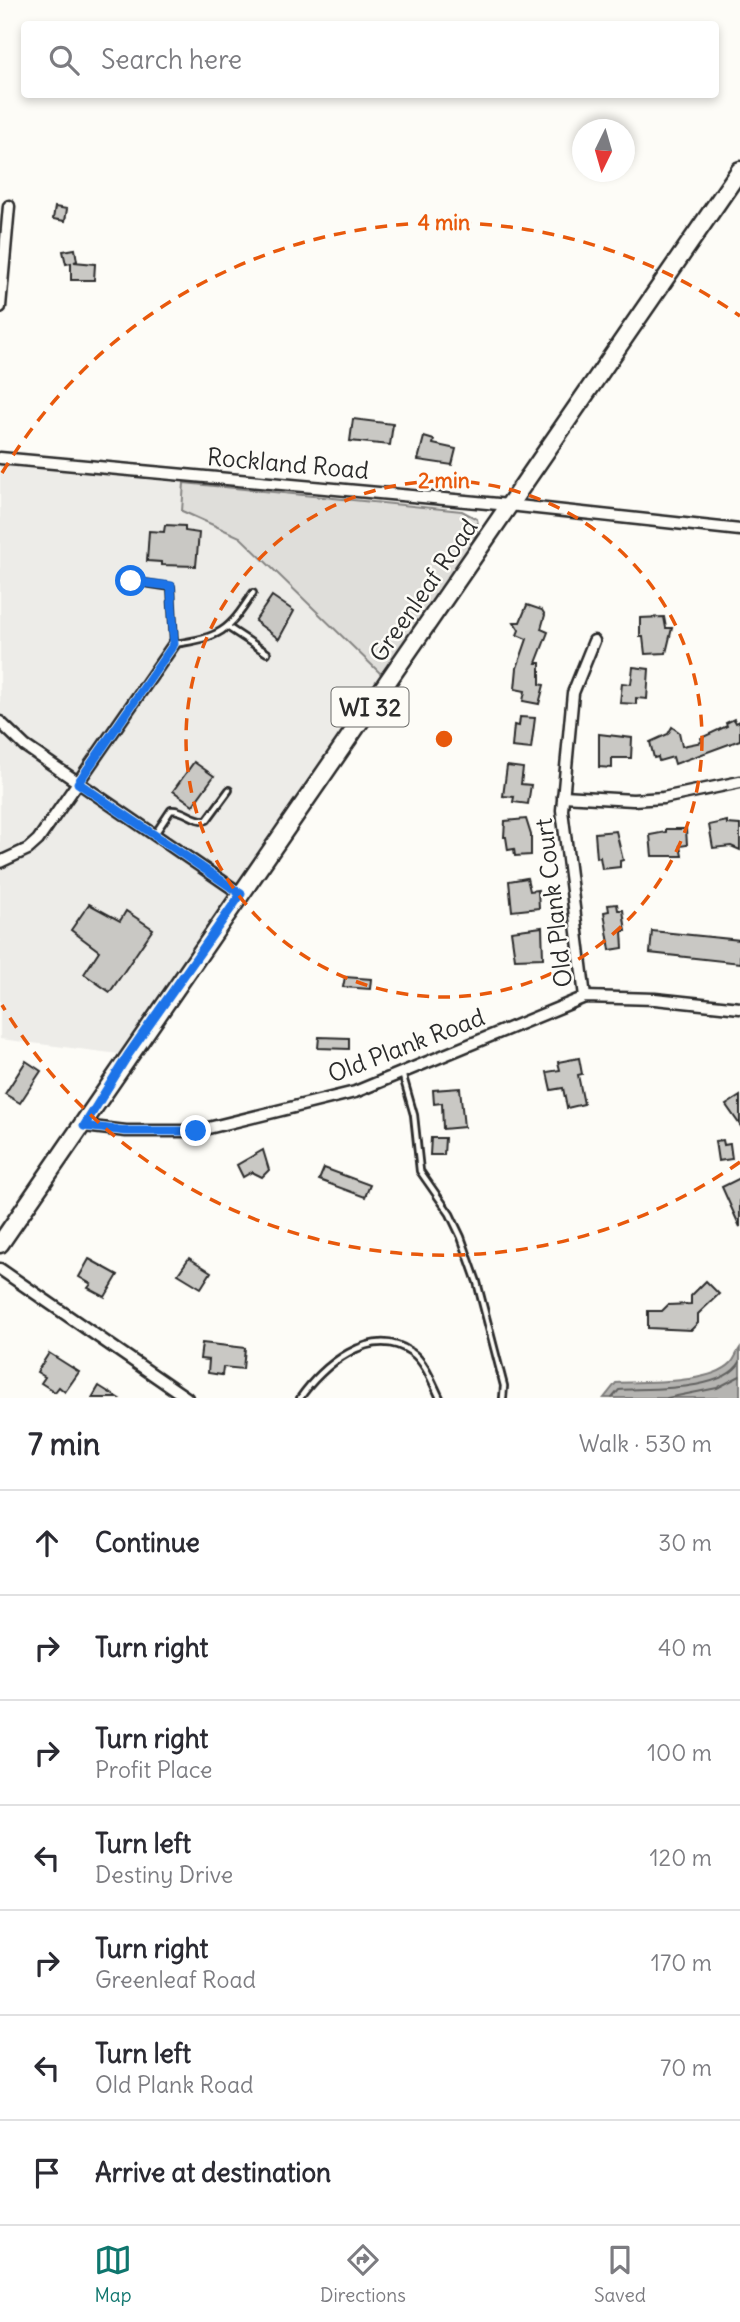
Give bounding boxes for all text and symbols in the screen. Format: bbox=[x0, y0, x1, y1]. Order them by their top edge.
search box bbox=[21, 21, 719, 98]
icon: search bbox=[45, 41, 83, 79]
text: Search here bbox=[101, 43, 242, 76]
north arrow bbox=[572, 119, 635, 182]
text: 4 min bbox=[418, 209, 470, 236]
street label: Rockland Road bbox=[206, 441, 370, 485]
text: 2 min bbox=[418, 467, 470, 494]
street label: Greenleaf Road bbox=[363, 513, 483, 667]
route start bbox=[115, 565, 146, 596]
road number: WI 32 bbox=[332, 688, 408, 726]
centre of rings bbox=[432, 727, 456, 751]
street label: Old Plank Court bbox=[528, 817, 578, 989]
street label: Old Plank Road bbox=[323, 1001, 489, 1089]
route end bbox=[180, 1115, 211, 1146]
text: 7 min bbox=[28, 1425, 100, 1463]
text: Walk · 530 m bbox=[579, 1429, 712, 1458]
icon: ahead bbox=[28, 1524, 66, 1562]
text: Continue bbox=[95, 1526, 200, 1559]
text: 30 m bbox=[658, 1528, 712, 1557]
icon: right bbox=[28, 1629, 66, 1667]
text: Turn right bbox=[95, 1631, 208, 1664]
text: 40 m bbox=[658, 1633, 712, 1662]
text: Turn right bbox=[95, 1722, 208, 1755]
icon: right bbox=[28, 1734, 66, 1772]
text: 100 m bbox=[647, 1738, 712, 1767]
text: Profit Place bbox=[95, 1755, 212, 1784]
text: Turn left bbox=[95, 1827, 191, 1860]
icon: left bbox=[28, 1839, 66, 1877]
text: 120 m bbox=[649, 1843, 712, 1872]
text: Destiny Drive bbox=[95, 1860, 233, 1889]
text: Turn right bbox=[95, 1932, 208, 1965]
icon: right bbox=[28, 1944, 66, 1982]
text: 170 m bbox=[651, 1948, 712, 1977]
text: Greenleaf Road bbox=[95, 1965, 256, 1994]
text: Turn left bbox=[95, 2037, 191, 2070]
icon: left bbox=[28, 2049, 66, 2087]
text: 70 m bbox=[660, 2053, 712, 2082]
text: Old Plank Road bbox=[95, 2070, 254, 2099]
icon: arrive bbox=[28, 2154, 66, 2192]
text: Arrive at destination bbox=[95, 2156, 331, 2189]
tab: Map bbox=[94, 2241, 132, 2307]
tab: Directions bbox=[320, 2241, 406, 2307]
tab: Saved bbox=[594, 2241, 646, 2307]

